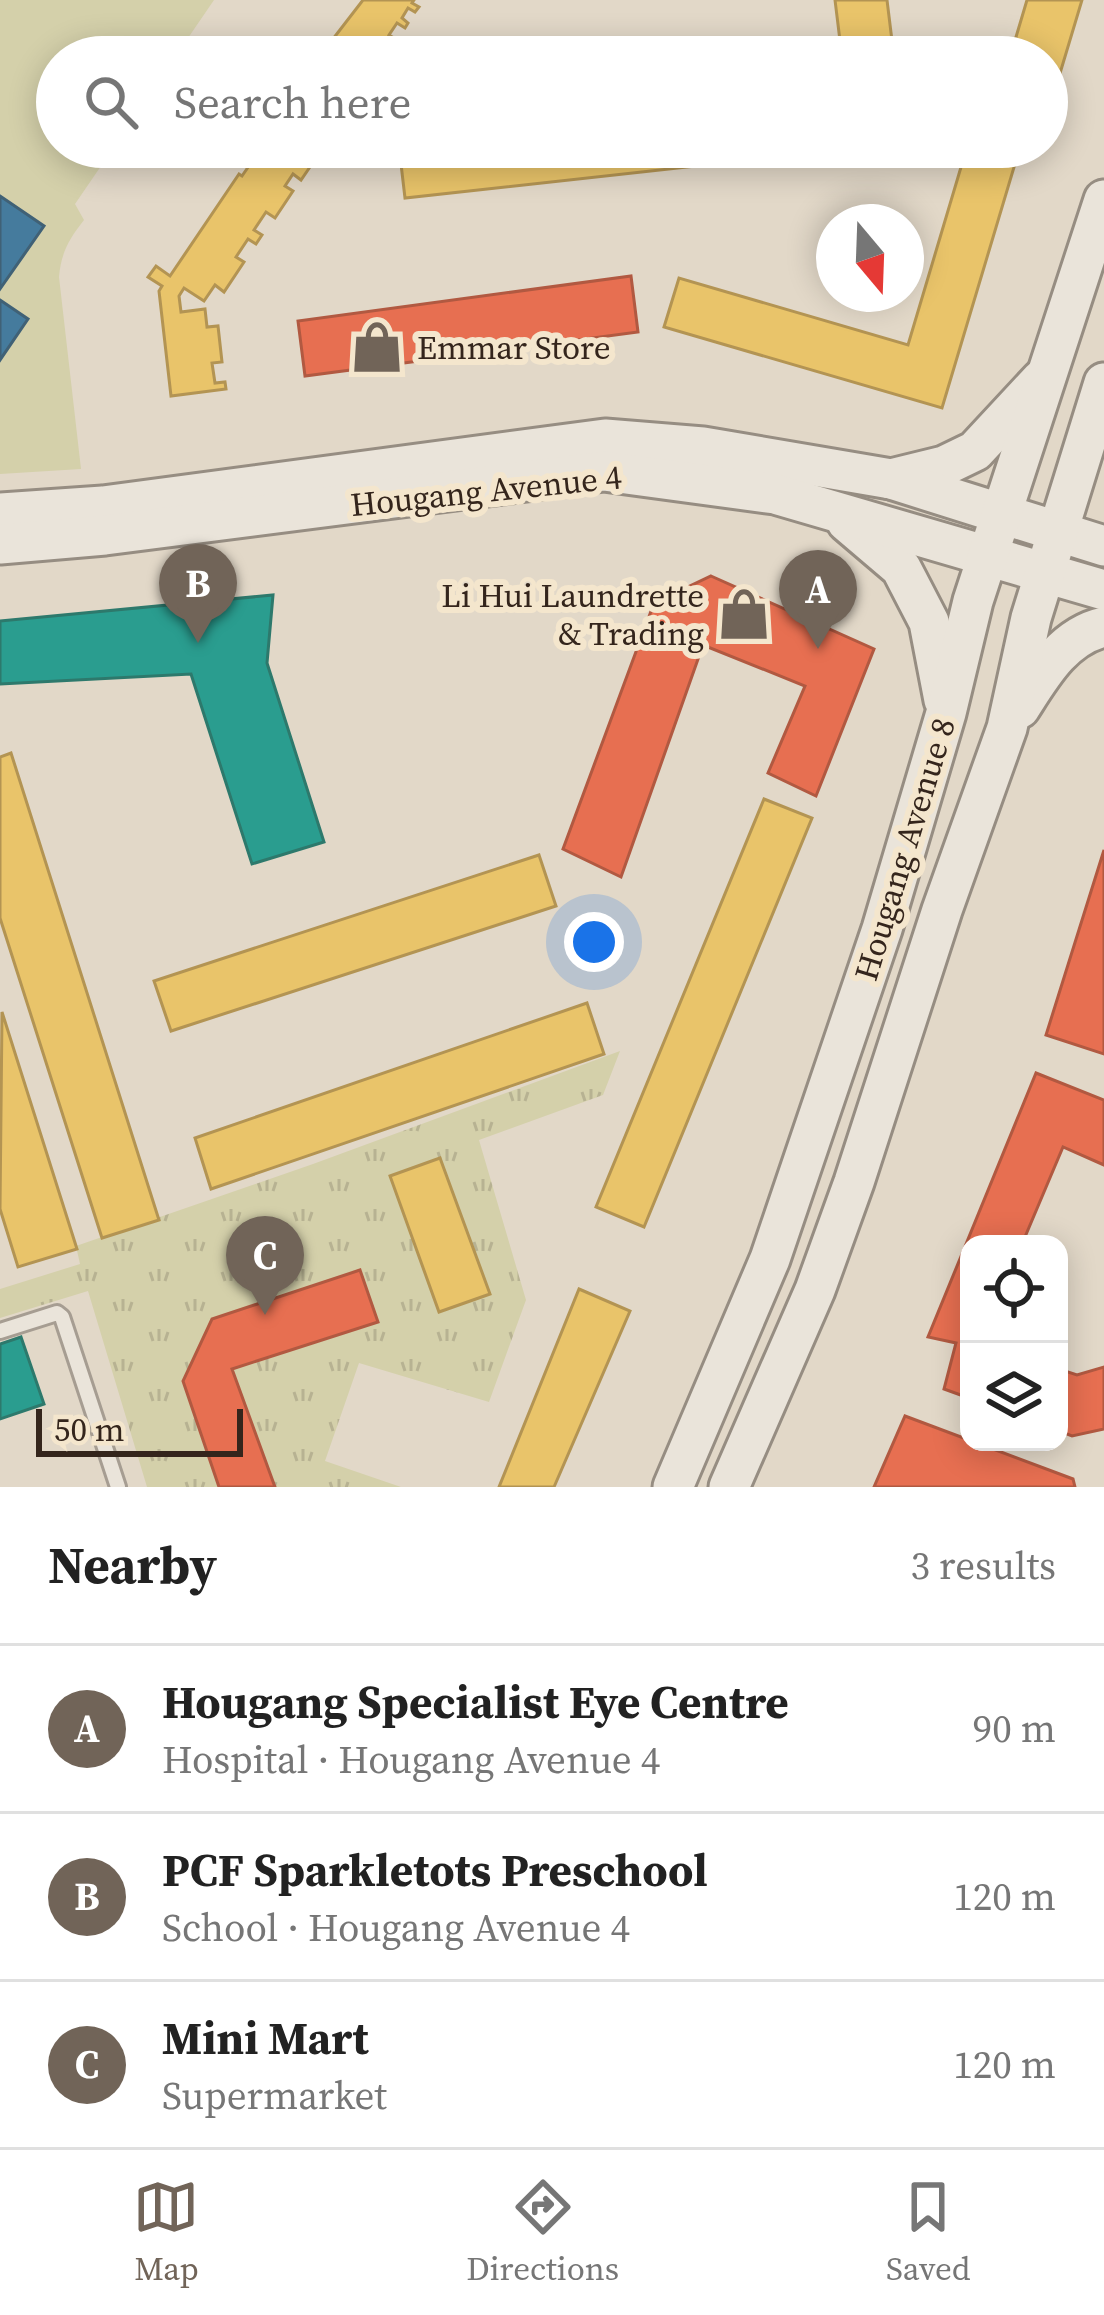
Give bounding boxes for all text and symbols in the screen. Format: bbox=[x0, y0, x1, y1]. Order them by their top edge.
search box bbox=[36, 36, 1068, 168]
icon: search bbox=[78, 69, 144, 135]
text: Search here bbox=[174, 71, 411, 133]
north arrow bbox=[816, 204, 924, 312]
shop icon: Emmar Store bbox=[348, 318, 406, 376]
place label: Emmar Store bbox=[417, 325, 611, 370]
street label: Hougang Avenue 4 bbox=[348, 454, 624, 527]
pin: B bbox=[159, 544, 237, 643]
pin: A bbox=[779, 550, 857, 649]
place label: Li Hui Laundrette & Trading bbox=[441, 573, 704, 656]
shop icon: Li Hui Laundrette & Trading bbox=[715, 585, 773, 643]
street label: Hougang Avenue 8 bbox=[843, 712, 966, 986]
your location bbox=[564, 912, 624, 972]
pin: C bbox=[226, 1216, 304, 1315]
map controls bbox=[960, 1235, 1068, 1451]
button: locate bbox=[960, 1235, 1068, 1343]
button: layers bbox=[960, 1343, 1068, 1451]
scale bar bbox=[36, 1403, 243, 1456]
text: 50 m bbox=[54, 1407, 124, 1452]
text: Nearby bbox=[48, 1530, 217, 1600]
text: 3 results bbox=[911, 1539, 1056, 1592]
text: Hougang Specialist Eye Centre bbox=[162, 1671, 789, 1733]
text: A bbox=[74, 1702, 100, 1755]
text: 90 m bbox=[973, 1702, 1056, 1755]
text: Hospital · Hougang Avenue 4 bbox=[162, 1733, 660, 1786]
text: PCF Sparkletots Preschool bbox=[162, 1839, 708, 1901]
text: B bbox=[74, 1870, 100, 1923]
text: 120 m bbox=[953, 1870, 1056, 1923]
text: School · Hougang Avenue 4 bbox=[162, 1901, 630, 1954]
text: Mini Mart bbox=[162, 2007, 369, 2069]
text: C bbox=[75, 2038, 99, 2091]
text: 120 m bbox=[953, 2038, 1056, 2091]
text: Supermarket bbox=[162, 2069, 387, 2122]
tab: Map bbox=[133, 2174, 199, 2291]
tab: Directions bbox=[466, 2174, 619, 2291]
tab: Saved bbox=[886, 2174, 971, 2291]

